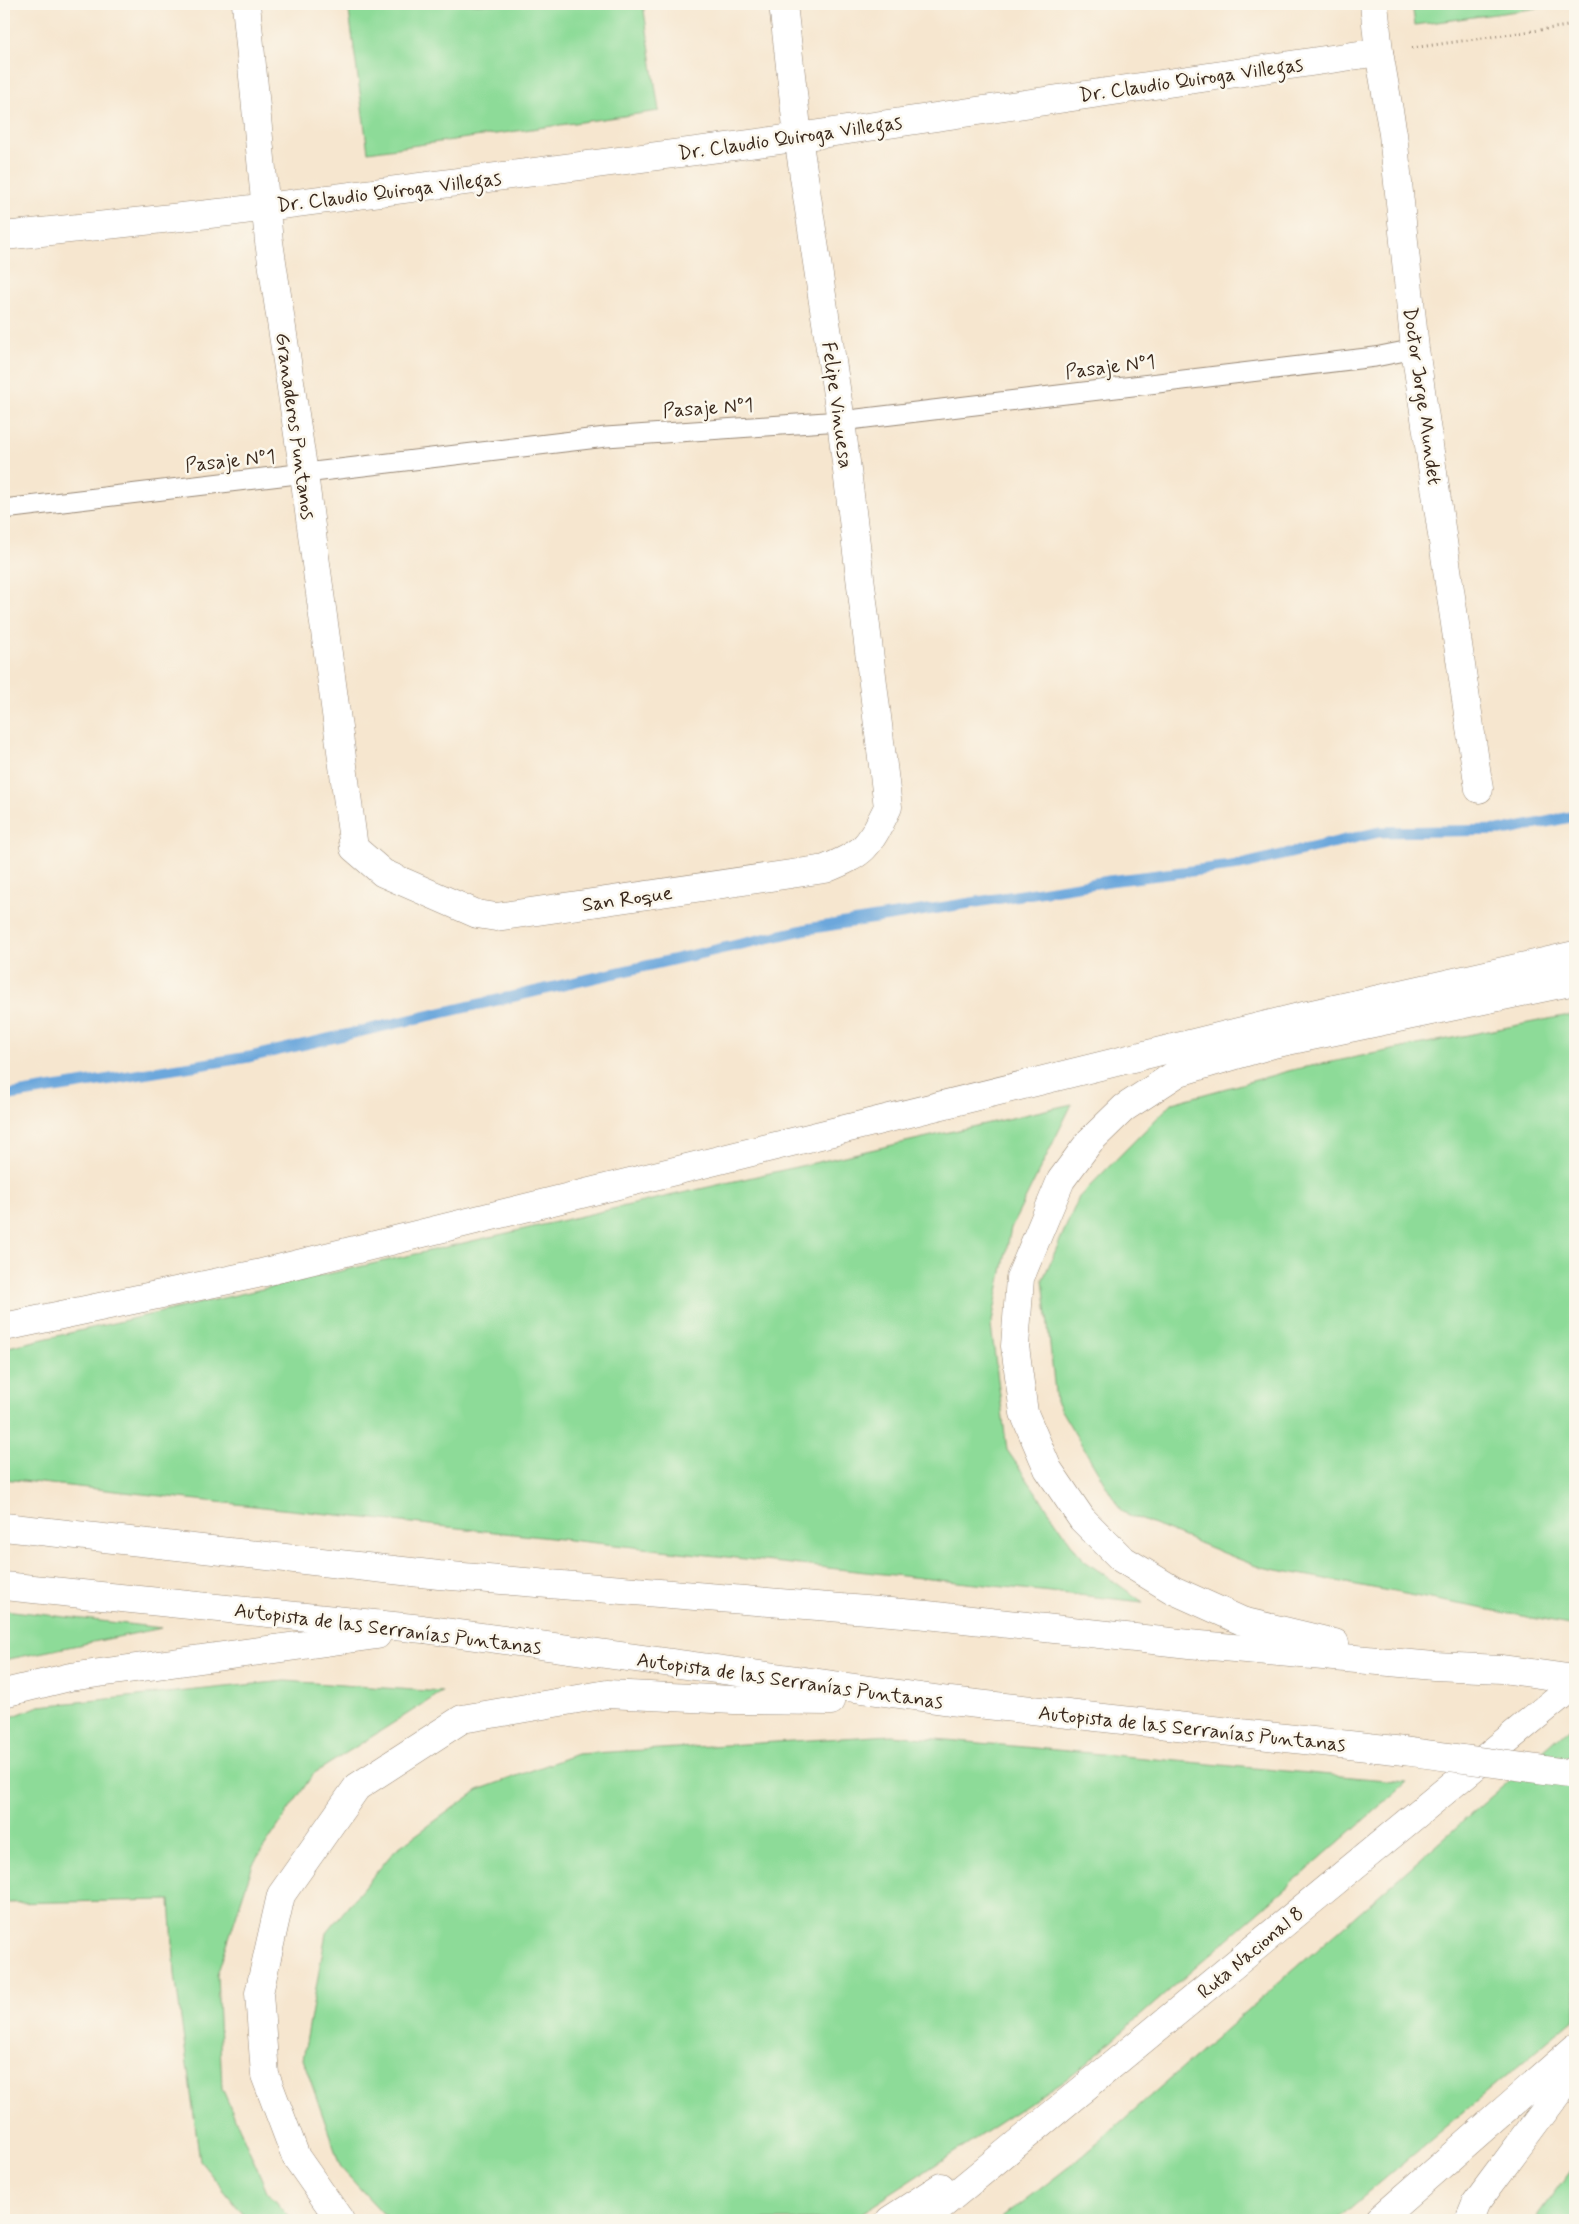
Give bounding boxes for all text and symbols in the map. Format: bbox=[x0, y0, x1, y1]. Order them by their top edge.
street label: Dr. Claudio Quiroga Villegas bbox=[1077, 51, 1305, 112]
street label: Dr. Claudio Quiroga Villegas bbox=[676, 109, 904, 170]
street label: Dr. Claudio Quiroga Villegas bbox=[275, 165, 503, 222]
street label: Doctor Jorge Mundet bbox=[1396, 306, 1447, 487]
street label: Granaderos Puntanos bbox=[268, 331, 321, 522]
street label: Felipe Vinuesa bbox=[814, 340, 859, 470]
street label: Pasaje Nº1 bbox=[1064, 349, 1157, 386]
street label: Pasaje Nº1 bbox=[662, 392, 754, 425]
street label: Pasaje Nº1 bbox=[184, 443, 277, 480]
street label: San Roque bbox=[580, 880, 674, 919]
street label: Autopista de las Serranías Puntanas bbox=[233, 1597, 543, 1662]
street label: Autopista de las Serranías Puntanas bbox=[635, 1647, 945, 1716]
street label: Autopista de las Serranías Puntanas bbox=[1037, 1700, 1347, 1759]
street label: Ruta Nacional 8 bbox=[1192, 1901, 1310, 2006]

